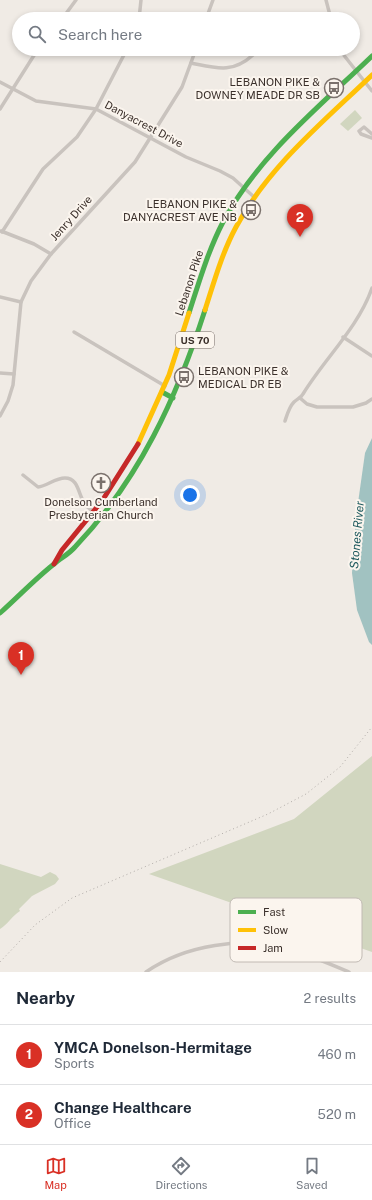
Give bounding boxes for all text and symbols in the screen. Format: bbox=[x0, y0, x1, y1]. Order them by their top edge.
search box bbox=[12, 12, 360, 56]
icon: search bbox=[26, 23, 48, 45]
text: Search here bbox=[58, 26, 142, 43]
place label: LEBANON PIKE & DOWNEY MEADE DR SB bbox=[196, 76, 320, 101]
bus stop icon: LEBANON PIKE & DOWNEY MEADE DR SB bbox=[323, 77, 345, 99]
street label: Danyacrest Drive bbox=[103, 98, 185, 150]
street label: Jenry Drive bbox=[48, 193, 94, 243]
place label: LEBANON PIKE & DANYACREST AVE NB bbox=[123, 198, 237, 223]
bus stop icon: LEBANON PIKE & DANYACREST AVE NB bbox=[240, 199, 262, 221]
pin: 2 bbox=[287, 204, 313, 237]
street label: Lebanon Pike bbox=[173, 249, 205, 317]
road number: US 70 bbox=[176, 332, 214, 348]
place label: LEBANON PIKE & MEDICAL DR EB bbox=[198, 365, 289, 390]
bus stop icon: LEBANON PIKE & MEDICAL DR EB bbox=[173, 366, 195, 388]
church icon: Donelson Cumberland Presbyterian Church bbox=[90, 472, 112, 494]
your location bbox=[180, 485, 200, 505]
place label: Donelson Cumberland Presbyterian Church bbox=[44, 496, 158, 521]
water label: Stones River bbox=[347, 500, 367, 569]
pin: 1 bbox=[8, 642, 34, 675]
legend bbox=[230, 898, 362, 962]
text: Fast bbox=[263, 906, 285, 918]
text: Slow bbox=[263, 924, 289, 936]
text: Jam bbox=[263, 942, 283, 954]
text: Nearby bbox=[16, 988, 75, 1008]
text: 2 results bbox=[304, 991, 356, 1006]
text: YMCA Donelson-Hermitage bbox=[54, 1039, 252, 1056]
text: 1 bbox=[26, 1047, 32, 1062]
text: 460 m bbox=[317, 1047, 356, 1062]
text: Sports bbox=[54, 1056, 94, 1071]
text: Change Healthcare bbox=[54, 1099, 192, 1116]
text: 2 bbox=[25, 1107, 33, 1122]
text: 520 m bbox=[318, 1107, 356, 1122]
text: Office bbox=[54, 1116, 91, 1131]
tab: Map bbox=[44, 1155, 67, 1191]
tab: Directions bbox=[156, 1155, 207, 1191]
tab: Saved bbox=[296, 1155, 328, 1191]

